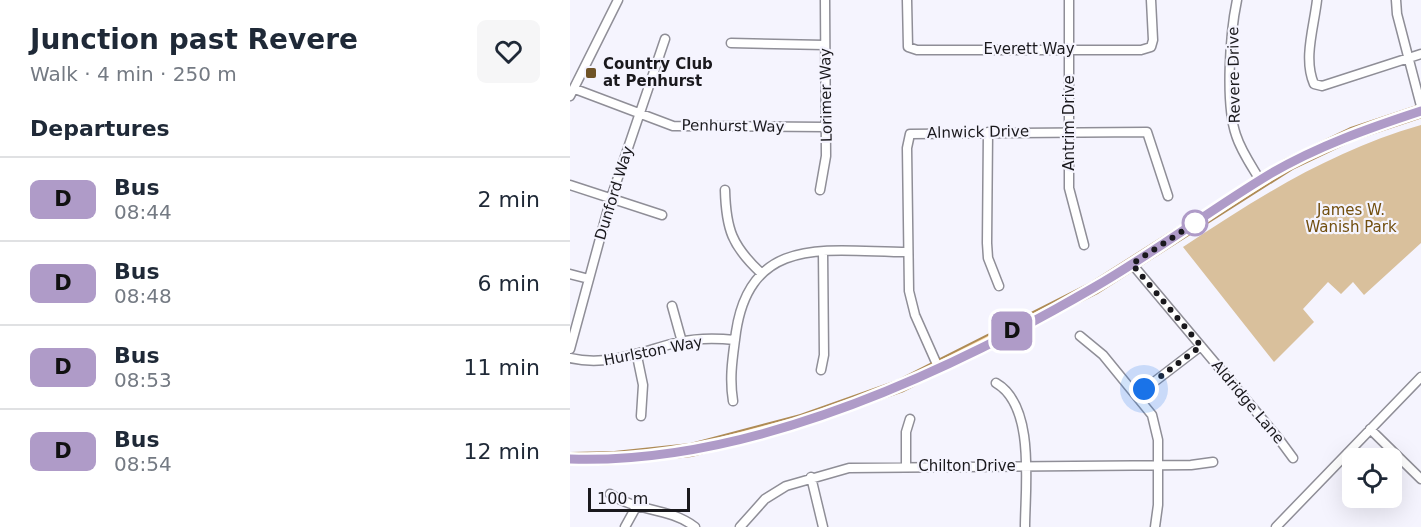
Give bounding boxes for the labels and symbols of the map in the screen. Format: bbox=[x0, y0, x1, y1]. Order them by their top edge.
street label: Revere Drive bbox=[1224, 26, 1244, 124]
street label: Everett Way bbox=[983, 40, 1075, 58]
street label: Lorimer Way bbox=[816, 48, 836, 142]
place label: Country Club at Penhurst bbox=[603, 55, 713, 90]
marker: Country Club at Penhurst bbox=[584, 66, 598, 80]
street label: Antrim Drive bbox=[1060, 75, 1078, 171]
street label: Penhurst Way bbox=[681, 116, 785, 136]
street label: Alnwick Drive bbox=[927, 122, 1029, 142]
street label: Dunford Way bbox=[591, 144, 637, 242]
park label: James W. Wanish Park bbox=[1305, 201, 1397, 236]
unlabelled marker bbox=[1182, 210, 1208, 236]
line badge: D bbox=[992, 312, 1032, 350]
street label: Hurlston Way bbox=[602, 333, 704, 369]
street label: Aldridge Lane bbox=[1208, 357, 1288, 447]
your location bbox=[1129, 374, 1159, 404]
street label: Chilton Drive bbox=[918, 457, 1016, 475]
scale bar bbox=[588, 485, 690, 512]

